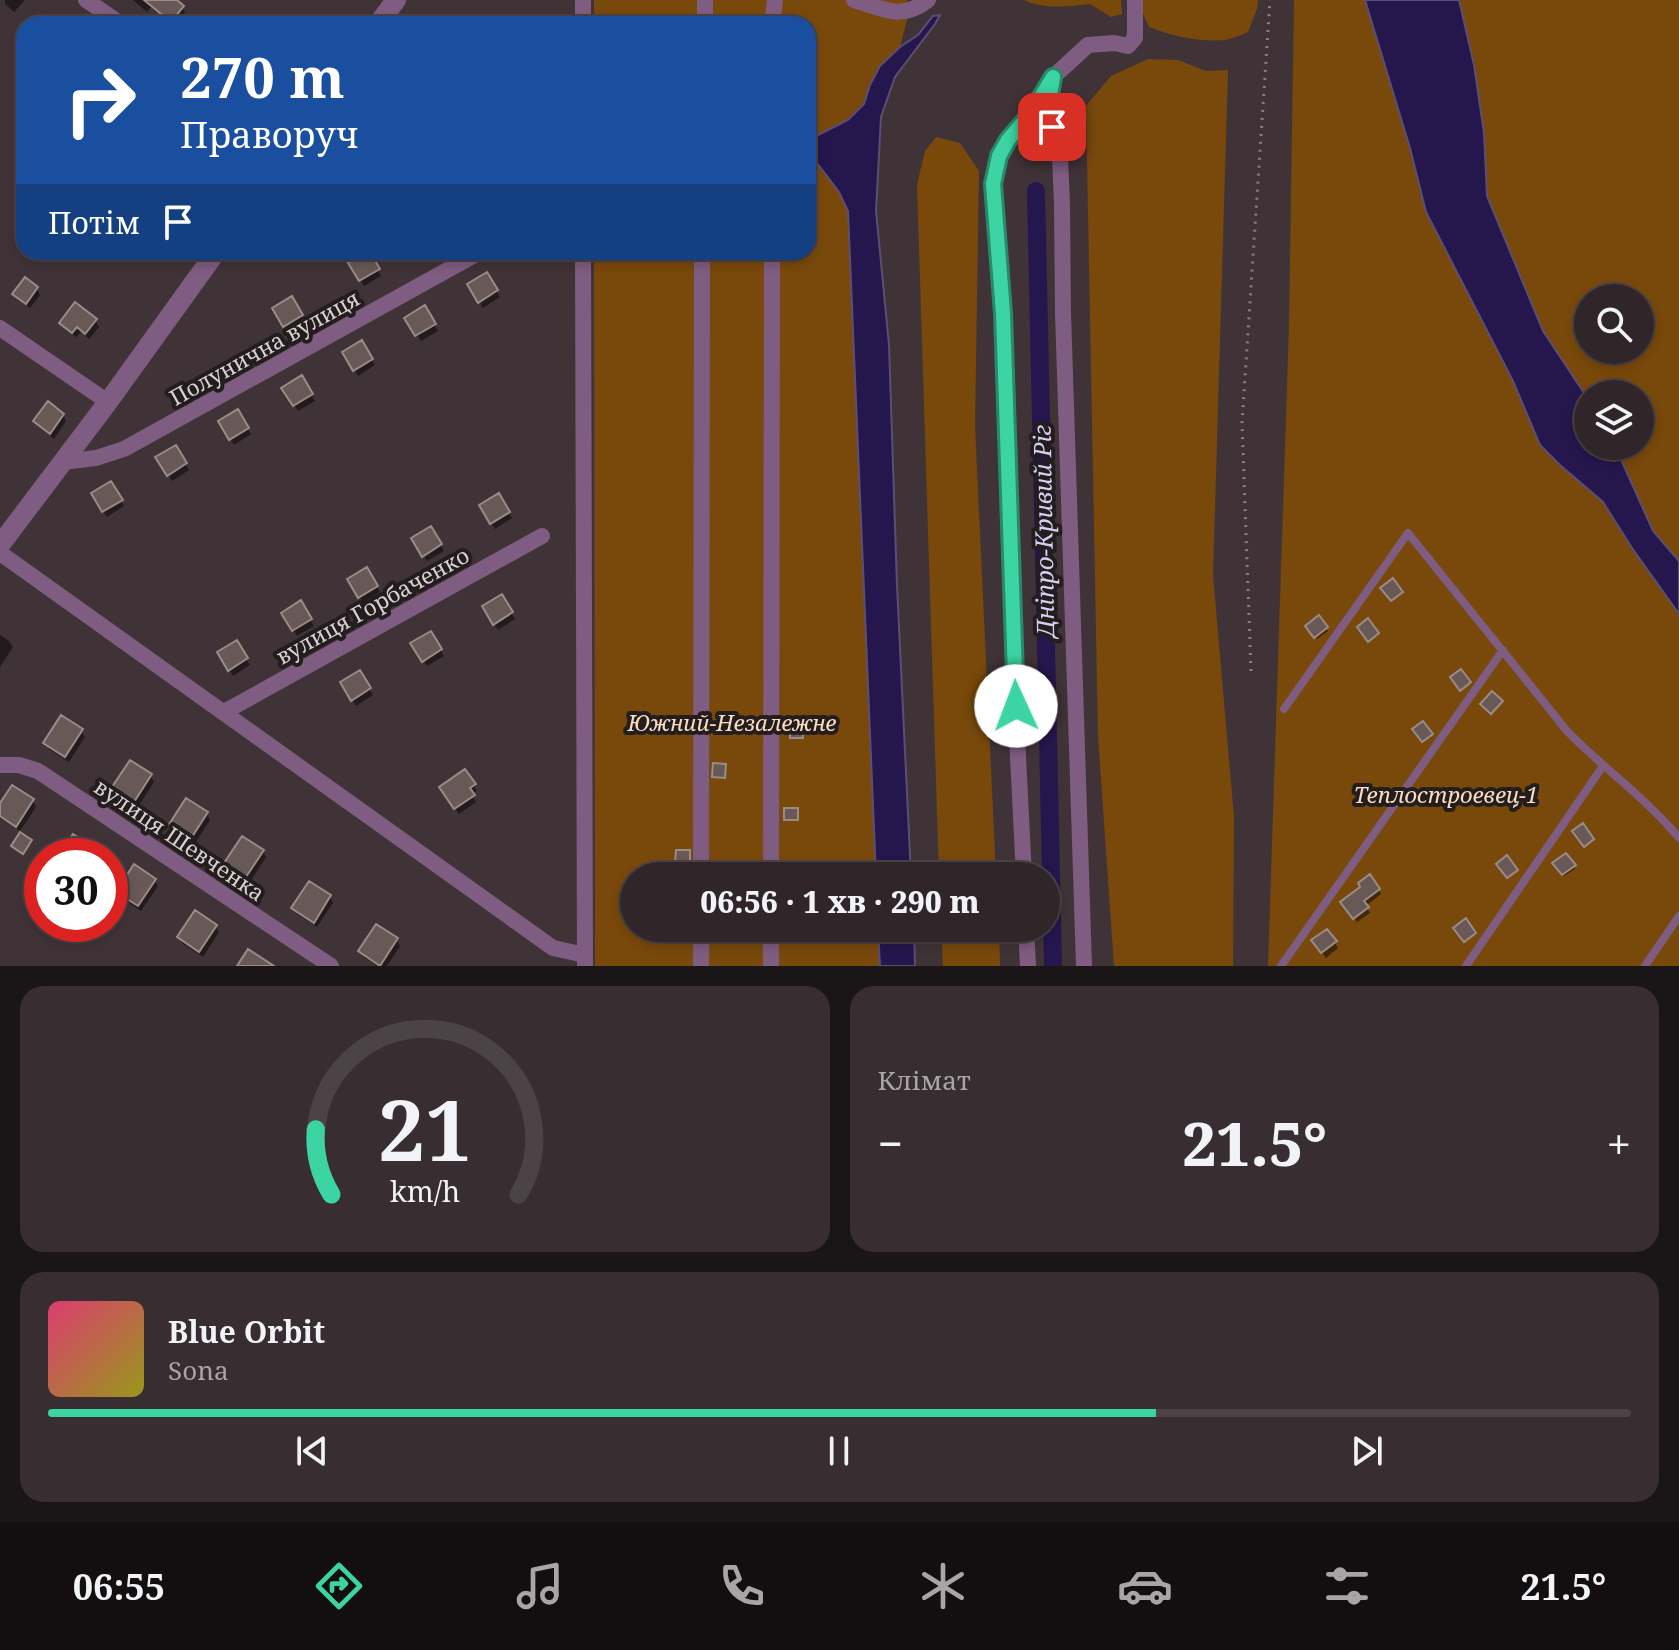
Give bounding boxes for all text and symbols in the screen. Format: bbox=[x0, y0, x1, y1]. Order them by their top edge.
text: 270 m bbox=[180, 38, 345, 114]
icon: right bbox=[48, 48, 152, 152]
pin bbox=[1018, 93, 1086, 161]
icon: arrive bbox=[1030, 105, 1074, 149]
text: Праворуч bbox=[180, 110, 359, 159]
icon: arrive bbox=[156, 200, 200, 244]
text: Потім bbox=[48, 202, 140, 243]
street label: Полунична вулиця bbox=[164, 282, 364, 412]
map controls bbox=[1574, 284, 1654, 460]
button: search bbox=[1574, 284, 1654, 364]
button: layers bbox=[1574, 380, 1654, 460]
water label: Дніпро-Кривий Ріг bbox=[1025, 424, 1061, 641]
street label: вулиця Горбаченко bbox=[270, 539, 474, 671]
position arrow bbox=[974, 664, 1058, 748]
park label: Южний-Незалежне bbox=[627, 707, 837, 737]
street label: вулиця Шевченка bbox=[89, 771, 271, 907]
park label: Теплостроевец-1 bbox=[1354, 779, 1538, 809]
speed limit sign: 30 bbox=[24, 838, 128, 942]
text: 06:56 · 1 хв · 290 m bbox=[700, 881, 980, 922]
text: Клімат bbox=[878, 1062, 971, 1098]
text: 21 bbox=[378, 1072, 472, 1185]
text: 21.5° bbox=[1182, 1102, 1327, 1184]
text: − bbox=[878, 1113, 903, 1173]
text: + bbox=[1606, 1113, 1631, 1173]
text: km/h bbox=[390, 1171, 460, 1210]
text: Blue Orbit bbox=[168, 1311, 325, 1352]
text: Sona bbox=[168, 1352, 229, 1388]
icon: previous bbox=[290, 1429, 334, 1473]
icon: pause bbox=[817, 1429, 861, 1473]
icon: next bbox=[1345, 1429, 1389, 1473]
icon: directions bbox=[311, 1558, 367, 1614]
icon: music bbox=[512, 1558, 568, 1614]
icon: phone bbox=[714, 1558, 770, 1614]
icon: climate bbox=[915, 1558, 971, 1614]
icon: car bbox=[1117, 1558, 1173, 1614]
icon: filters bbox=[1319, 1558, 1375, 1614]
text: 06:55 bbox=[73, 1562, 165, 1611]
text: 21.5° bbox=[1520, 1562, 1606, 1611]

